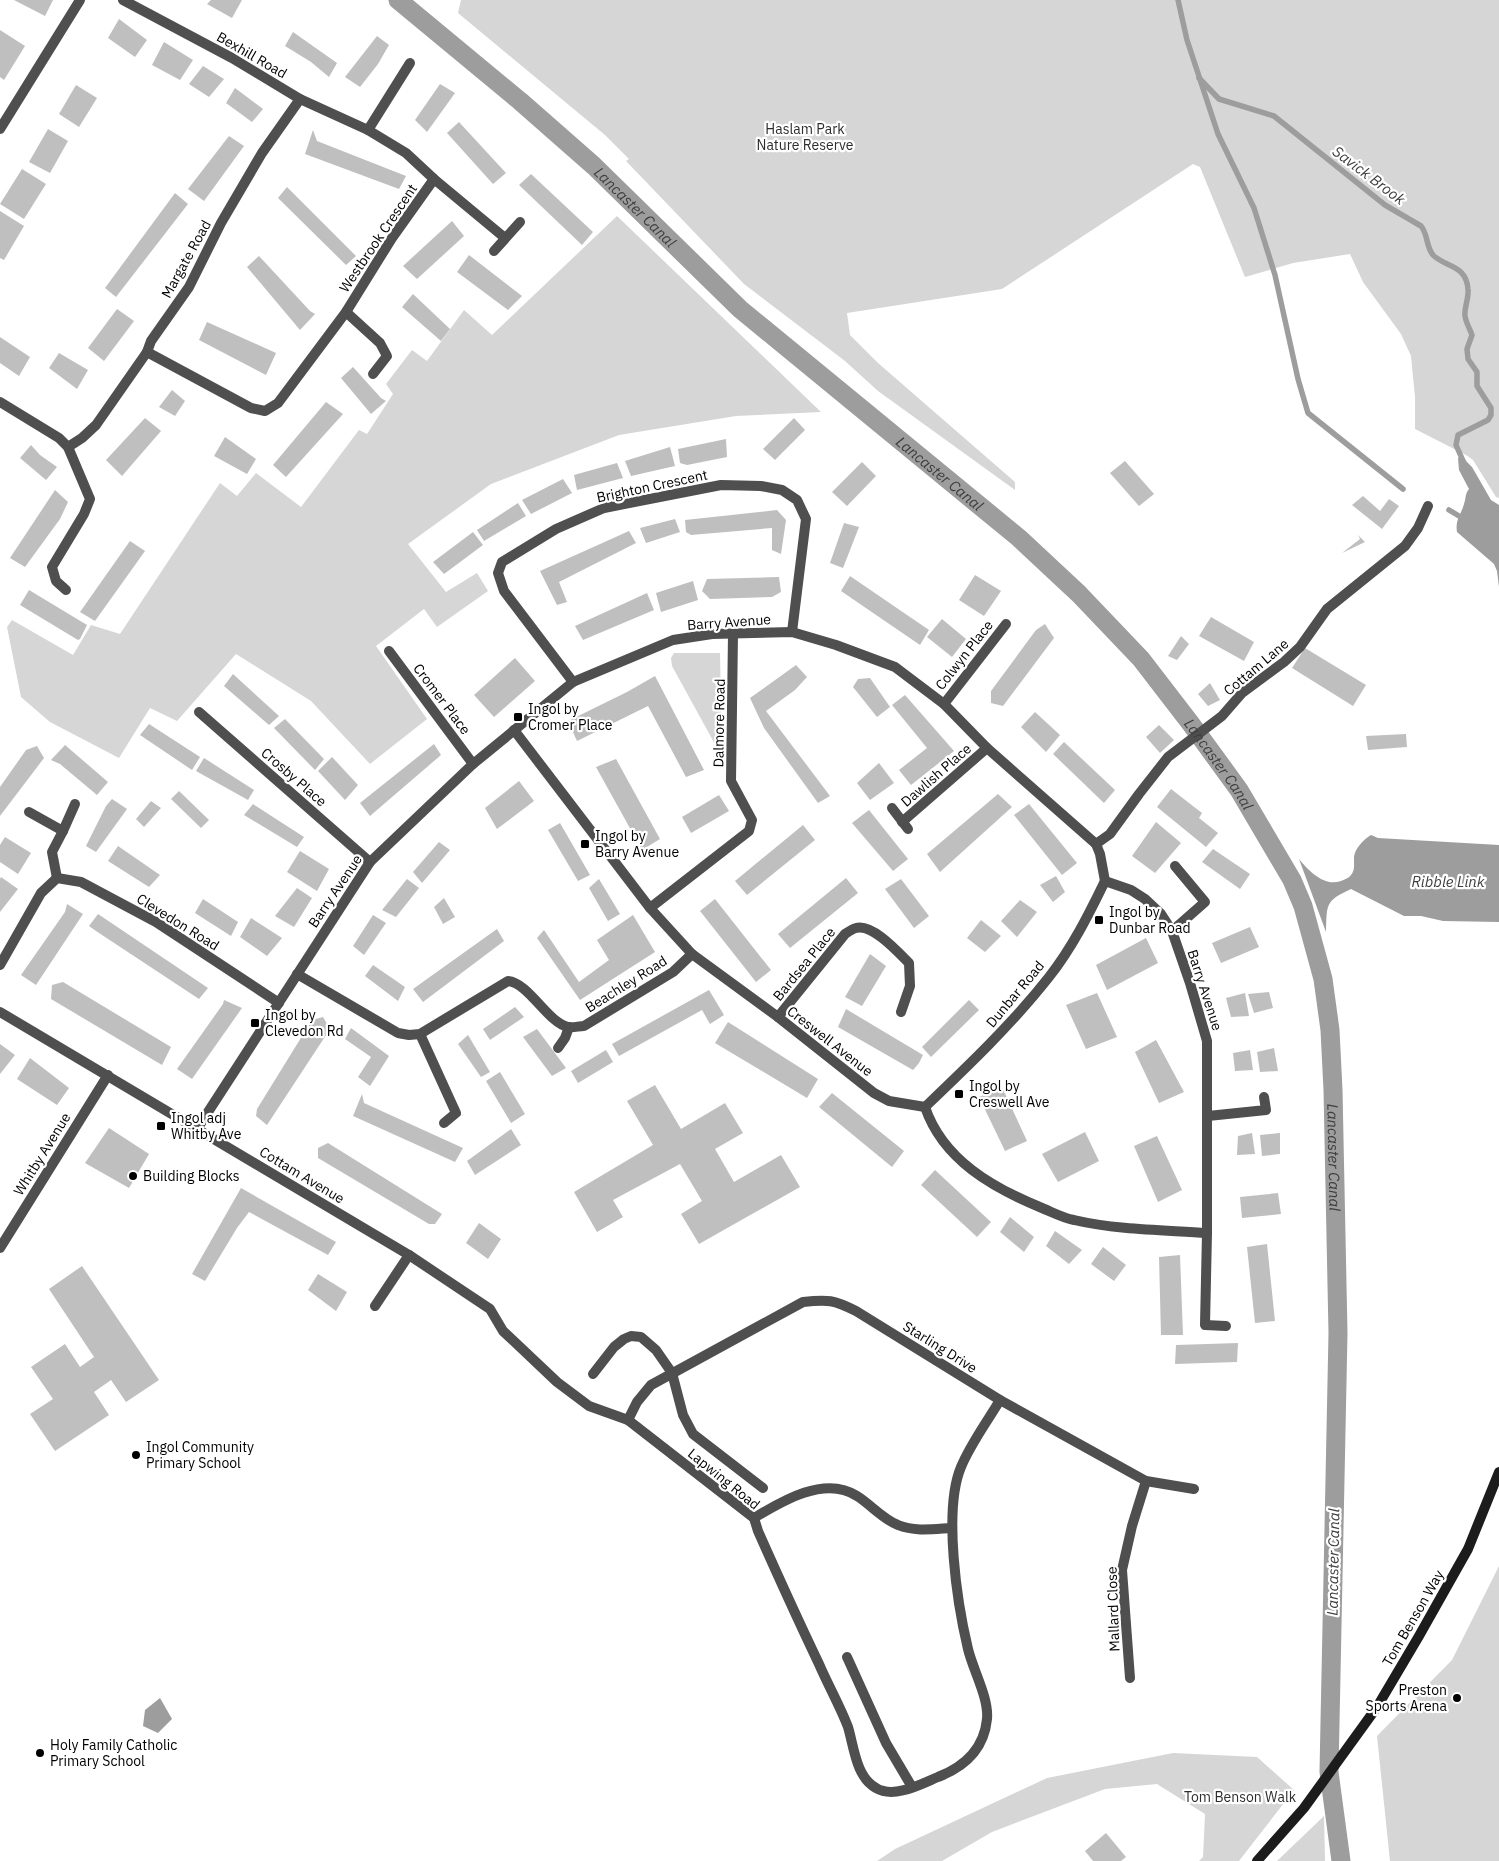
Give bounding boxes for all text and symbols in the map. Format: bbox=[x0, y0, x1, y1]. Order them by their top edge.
street label: Bexhill Road bbox=[214, 28, 290, 82]
park label: Haslam Park Nature Reserve bbox=[757, 120, 854, 154]
water label: Savick Brook bbox=[1329, 141, 1409, 209]
water label: Lancaster Canal bbox=[591, 162, 681, 251]
street label: Westbrook Crescent bbox=[335, 180, 421, 296]
street label: Margate Road bbox=[157, 217, 215, 301]
water label: Lancaster Canal bbox=[893, 432, 988, 515]
street label: Brighton Crescent bbox=[595, 465, 709, 507]
street label: Barry Avenue bbox=[686, 610, 772, 634]
street label: Colwyn Place bbox=[931, 616, 997, 694]
street label: Cottam Lane bbox=[1220, 634, 1292, 699]
street label: Cromer Place bbox=[409, 660, 475, 738]
street label: Dalmore Road bbox=[709, 678, 729, 768]
place label: Ingol by Cromer Place bbox=[528, 700, 613, 734]
marker: Ingol by Cromer Place bbox=[512, 711, 524, 723]
water label: Lancaster Canal bbox=[1181, 714, 1258, 813]
street label: Dawlish Place bbox=[897, 739, 975, 810]
street label: Crosby Place bbox=[257, 744, 331, 811]
place label: Ingol by Barry Avenue bbox=[595, 827, 679, 861]
marker: Ingol by Barry Avenue bbox=[579, 838, 591, 850]
street label: Barry Avenue bbox=[304, 851, 366, 931]
water label: Ribble Link bbox=[1411, 872, 1485, 891]
street label: Clevedon Road bbox=[133, 889, 223, 955]
place label: Ingol by Dunbar Road bbox=[1109, 903, 1191, 937]
marker: Ingol by Dunbar Road bbox=[1093, 914, 1105, 926]
street label: Bardsea Place bbox=[769, 923, 839, 1004]
street label: Barry Avenue bbox=[1183, 947, 1227, 1033]
street label: Beachley Road bbox=[582, 952, 670, 1016]
street label: Dunbar Road bbox=[982, 957, 1048, 1031]
street label: Creswell Avenue bbox=[783, 1002, 877, 1080]
place label: Ingol by Clevedon Rd bbox=[265, 1006, 344, 1040]
marker: Ingol by Clevedon Rd bbox=[249, 1017, 261, 1029]
place label: Ingol by Creswell Ave bbox=[969, 1077, 1050, 1111]
marker: Ingol by Creswell Ave bbox=[953, 1088, 965, 1100]
water label: Lancaster Canal bbox=[1324, 1104, 1345, 1211]
street label: Whitby Avenue bbox=[9, 1109, 75, 1199]
place label: Ingol adj Whitby Ave bbox=[171, 1109, 242, 1143]
marker: Ingol adj Whitby Ave bbox=[155, 1120, 167, 1132]
street label: Cottam Avenue bbox=[256, 1143, 348, 1208]
place label: Building Blocks bbox=[143, 1167, 240, 1185]
marker: Building Blocks bbox=[127, 1170, 139, 1182]
street label: Starling Drive bbox=[900, 1317, 981, 1377]
place label: Ingol Community Primary School bbox=[146, 1438, 254, 1472]
street label: Lapwing Road bbox=[684, 1444, 764, 1514]
marker: Ingol Community Primary School bbox=[130, 1449, 142, 1461]
water label: Lancaster Canal bbox=[1323, 1508, 1343, 1616]
street label: Mallard Close bbox=[1103, 1566, 1123, 1652]
street label: Tom Benson Way bbox=[1378, 1567, 1448, 1669]
place label: Preston Sports Arena bbox=[1366, 1681, 1448, 1715]
marker: Preston Sports Arena bbox=[1451, 1692, 1463, 1704]
place label: Holy Family Catholic Primary School bbox=[50, 1736, 177, 1770]
marker: Holy Family Catholic Primary School bbox=[34, 1747, 46, 1759]
park label: Tom Benson Walk bbox=[1184, 1788, 1297, 1806]

